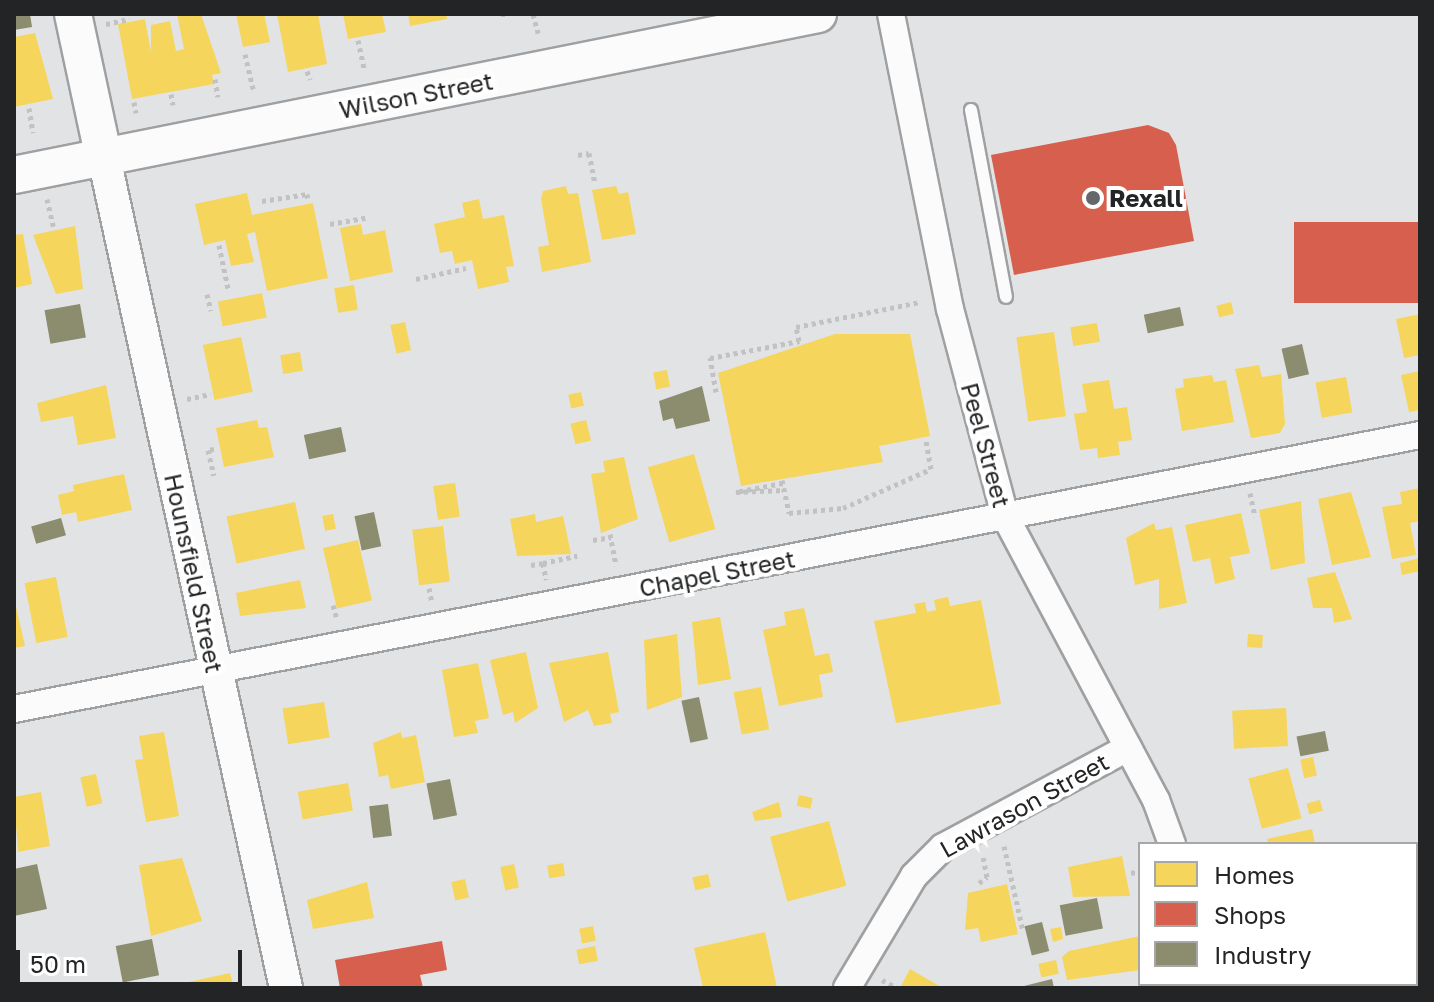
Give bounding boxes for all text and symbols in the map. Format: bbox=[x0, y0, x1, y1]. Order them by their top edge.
street label: Wilson Street bbox=[337, 66, 495, 124]
place label: Rexall bbox=[1109, 184, 1183, 212]
marker: Rexall bbox=[1084, 189, 1102, 207]
street label: Peel Street bbox=[956, 379, 1016, 511]
street label: Hounsfield Street bbox=[159, 471, 229, 675]
street label: Chapel Street bbox=[637, 544, 797, 602]
street label: Lawrason Street bbox=[935, 747, 1113, 863]
legend bbox=[1138, 842, 1418, 986]
text: Homes bbox=[1214, 860, 1295, 889]
text: Shops bbox=[1214, 900, 1286, 929]
scale bar bbox=[20, 934, 246, 984]
text: Industry bbox=[1214, 940, 1311, 969]
text: 50 m bbox=[30, 949, 86, 978]

